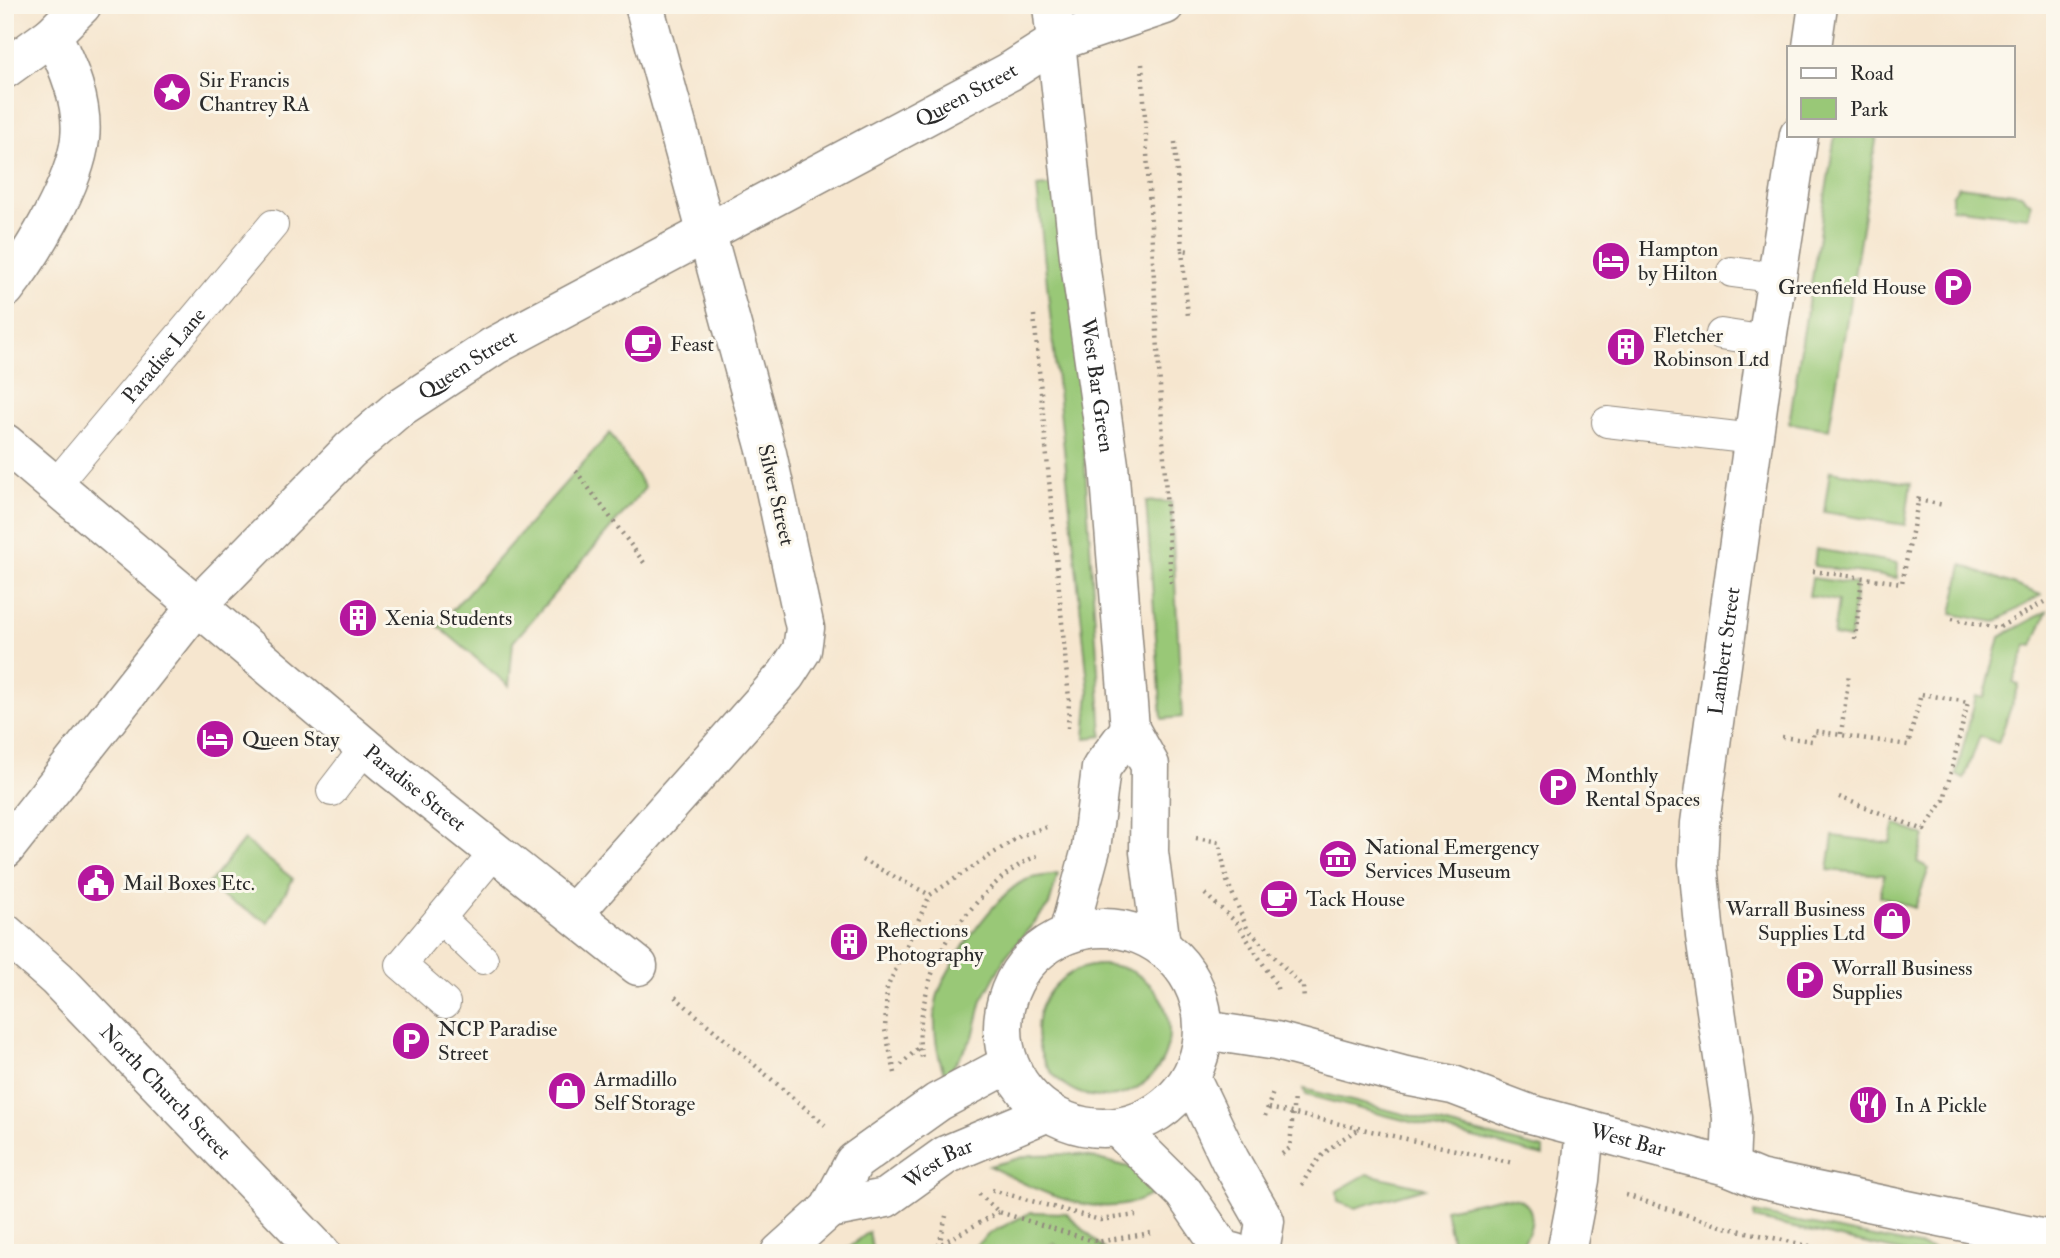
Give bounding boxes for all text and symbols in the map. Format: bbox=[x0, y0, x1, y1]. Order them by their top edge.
legend bbox=[1787, 46, 2014, 136]
street label: Queen Street bbox=[910, 56, 1023, 133]
text: Road bbox=[1850, 60, 1895, 87]
place label: Sir Francis Chantrey RA bbox=[199, 67, 310, 118]
place icon: Sir Francis Chantrey RA bbox=[151, 71, 193, 113]
text: Park bbox=[1850, 96, 1888, 123]
place label: Hampton by Hilton bbox=[1638, 236, 1719, 287]
hotel icon: Hampton by Hilton bbox=[1590, 240, 1632, 282]
parking icon: Greenfield House bbox=[1932, 266, 1974, 308]
place label: Greenfield House bbox=[1778, 274, 1926, 301]
street label: Paradise Lane bbox=[116, 302, 212, 409]
street label: West Bar Green bbox=[1074, 315, 1121, 454]
place label: Fletcher Robinson Ltd bbox=[1653, 322, 1770, 373]
street label: Queen Street bbox=[413, 323, 522, 406]
cafe icon: Feast bbox=[622, 323, 664, 365]
building icon: Fletcher Robinson Ltd bbox=[1605, 326, 1647, 368]
place label: Feast bbox=[670, 331, 714, 358]
street label: Silver Street bbox=[751, 442, 801, 548]
street label: Lambert Street bbox=[1702, 585, 1746, 717]
building icon: Xenia Students bbox=[337, 597, 379, 639]
place label: Xenia Students bbox=[385, 605, 512, 632]
hotel icon: Queen Stay bbox=[194, 718, 236, 760]
place label: Queen Stay bbox=[242, 726, 340, 753]
street label: Paradise Street bbox=[358, 739, 472, 837]
place label: Monthly Rental Spaces bbox=[1585, 762, 1700, 813]
parking icon: Monthly Rental Spaces bbox=[1537, 766, 1579, 808]
place label: National Emergency Services Museum bbox=[1365, 834, 1540, 885]
museum icon: National Emergency Services Museum bbox=[1317, 838, 1359, 880]
public building icon: Mail Boxes Etc. bbox=[75, 862, 117, 904]
place label: Mail Boxes Etc. bbox=[123, 870, 255, 897]
cafe icon: Tack House bbox=[1258, 878, 1300, 920]
place label: Tack House bbox=[1306, 886, 1405, 913]
place label: Warrall Business Supplies Ltd bbox=[1725, 896, 1866, 947]
shop icon: Warrall Business Supplies Ltd bbox=[1871, 900, 1913, 942]
place label: Reflections Photography bbox=[876, 917, 984, 968]
building icon: Reflections Photography bbox=[828, 921, 870, 963]
place label: Worrall Business Supplies bbox=[1831, 955, 1973, 1006]
parking icon: Worrall Business Supplies bbox=[1784, 959, 1826, 1001]
place label: NCP Paradise Street bbox=[438, 1016, 558, 1067]
street label: North Church Street bbox=[94, 1018, 237, 1165]
parking icon: NCP Paradise Street bbox=[390, 1020, 432, 1062]
place label: Armadillo Self Storage bbox=[593, 1066, 695, 1117]
shop icon: Armadillo Self Storage bbox=[546, 1070, 588, 1112]
restaurant icon: In A Pickle bbox=[1847, 1084, 1889, 1126]
place label: In A Pickle bbox=[1895, 1092, 1987, 1119]
street label: West Bar bbox=[1586, 1117, 1669, 1163]
street label: West Bar bbox=[897, 1132, 977, 1195]

